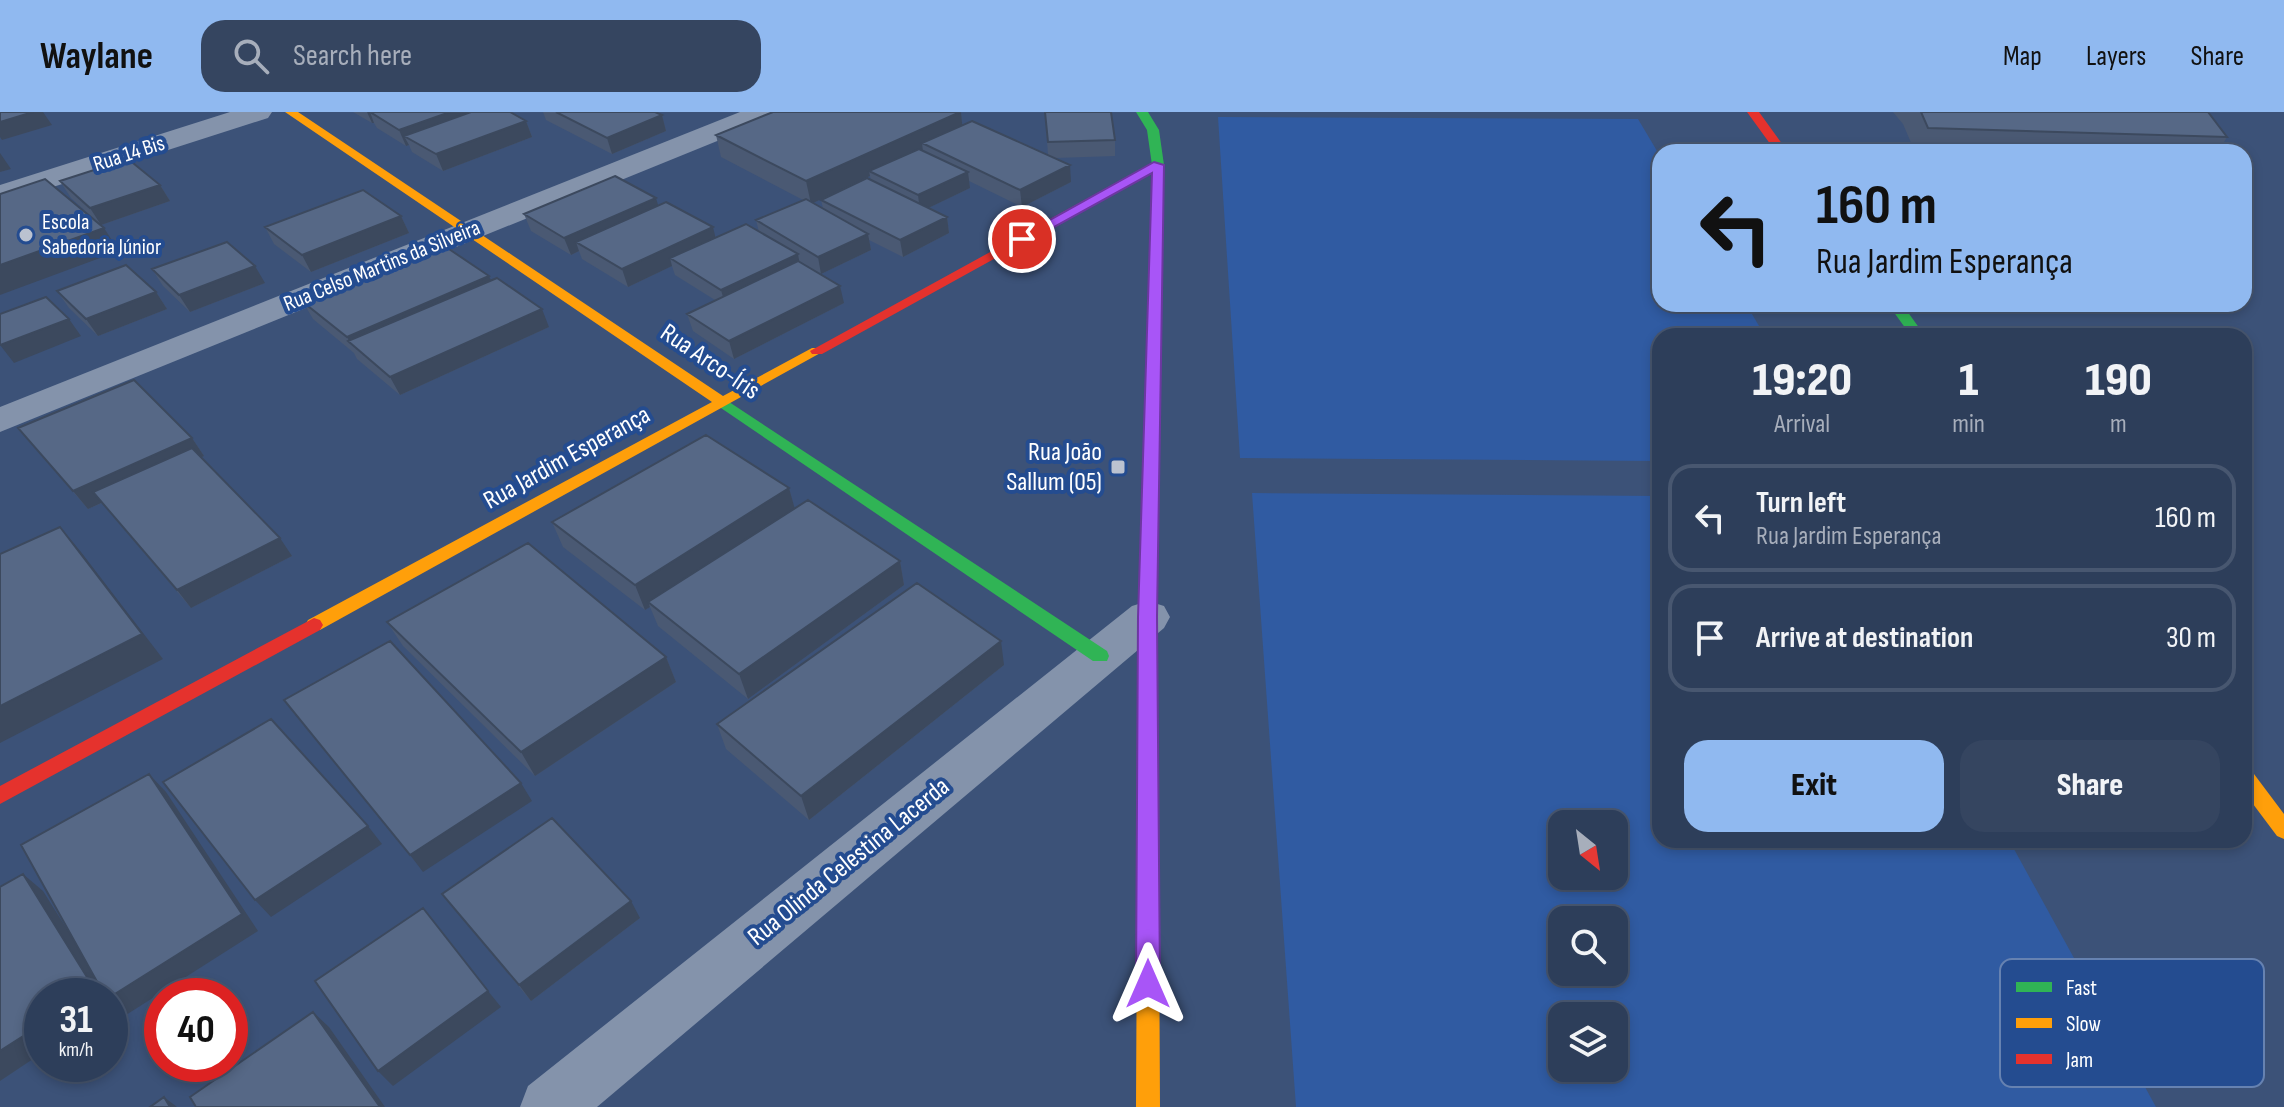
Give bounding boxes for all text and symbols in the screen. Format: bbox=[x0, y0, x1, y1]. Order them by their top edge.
search box bbox=[201, 20, 761, 92]
text: Waylane bbox=[40, 34, 153, 79]
icon: search bbox=[229, 34, 273, 78]
text: Search here bbox=[293, 38, 412, 74]
text: Map bbox=[2003, 40, 2042, 73]
text: Layers bbox=[2086, 40, 2146, 73]
text: Share bbox=[2190, 40, 2244, 73]
street label: Rua 14 Bis bbox=[90, 130, 168, 178]
text: 160 m bbox=[1816, 173, 1937, 240]
icon: left bbox=[1684, 176, 1788, 280]
pin bbox=[988, 205, 1056, 273]
place label: Escola Sabedoria Júnior bbox=[42, 209, 161, 261]
street label: Rua Celso Martins da Silveira bbox=[280, 214, 484, 318]
icon: arrive bbox=[1000, 217, 1044, 261]
marker: Escola Sabedoria Júnior bbox=[17, 226, 35, 244]
text: Rua Jardim Esperança bbox=[1816, 241, 2073, 284]
street label: Rua Arco-Íris bbox=[654, 317, 766, 407]
text: 19:20 bbox=[1752, 352, 1852, 409]
text: 1 bbox=[1959, 352, 1978, 409]
text: 190 bbox=[2085, 352, 2152, 409]
street label: Rua Jardim Esperança bbox=[478, 399, 656, 517]
text: Arrival bbox=[1774, 409, 1830, 440]
text: min bbox=[1952, 409, 1985, 440]
text: m bbox=[2110, 409, 2127, 440]
place label: Rua João Sallum (05) bbox=[1006, 437, 1102, 498]
marker: Rua João Sallum (05) bbox=[1109, 458, 1127, 476]
text: Turn left bbox=[1756, 485, 1846, 521]
icon: left bbox=[1688, 496, 1732, 540]
text: 160 m bbox=[2155, 500, 2216, 536]
text: Rua Jardim Esperança bbox=[1756, 521, 1941, 552]
icon: arrive bbox=[1688, 616, 1732, 660]
text: Arrive at destination bbox=[1756, 620, 1973, 656]
text: 30 m bbox=[2166, 620, 2216, 656]
button: Exit bbox=[1684, 740, 1944, 832]
button: Share bbox=[1960, 740, 2220, 832]
street label: Rua Olinda Celestina Lacerda bbox=[742, 771, 956, 953]
north arrow bbox=[1548, 810, 1628, 890]
map controls bbox=[1548, 810, 1628, 1082]
button: search bbox=[1548, 906, 1628, 986]
position arrow bbox=[1106, 942, 1190, 1026]
legend bbox=[2000, 959, 2264, 1087]
text: Fast bbox=[2066, 975, 2097, 1002]
speed limit sign: 40 bbox=[144, 978, 248, 1082]
text: 31 bbox=[59, 996, 93, 1044]
button: layers bbox=[1548, 1002, 1628, 1082]
text: Slow bbox=[2066, 1011, 2101, 1038]
text: km/h bbox=[59, 1038, 93, 1062]
text: Jam bbox=[2065, 1047, 2093, 1074]

